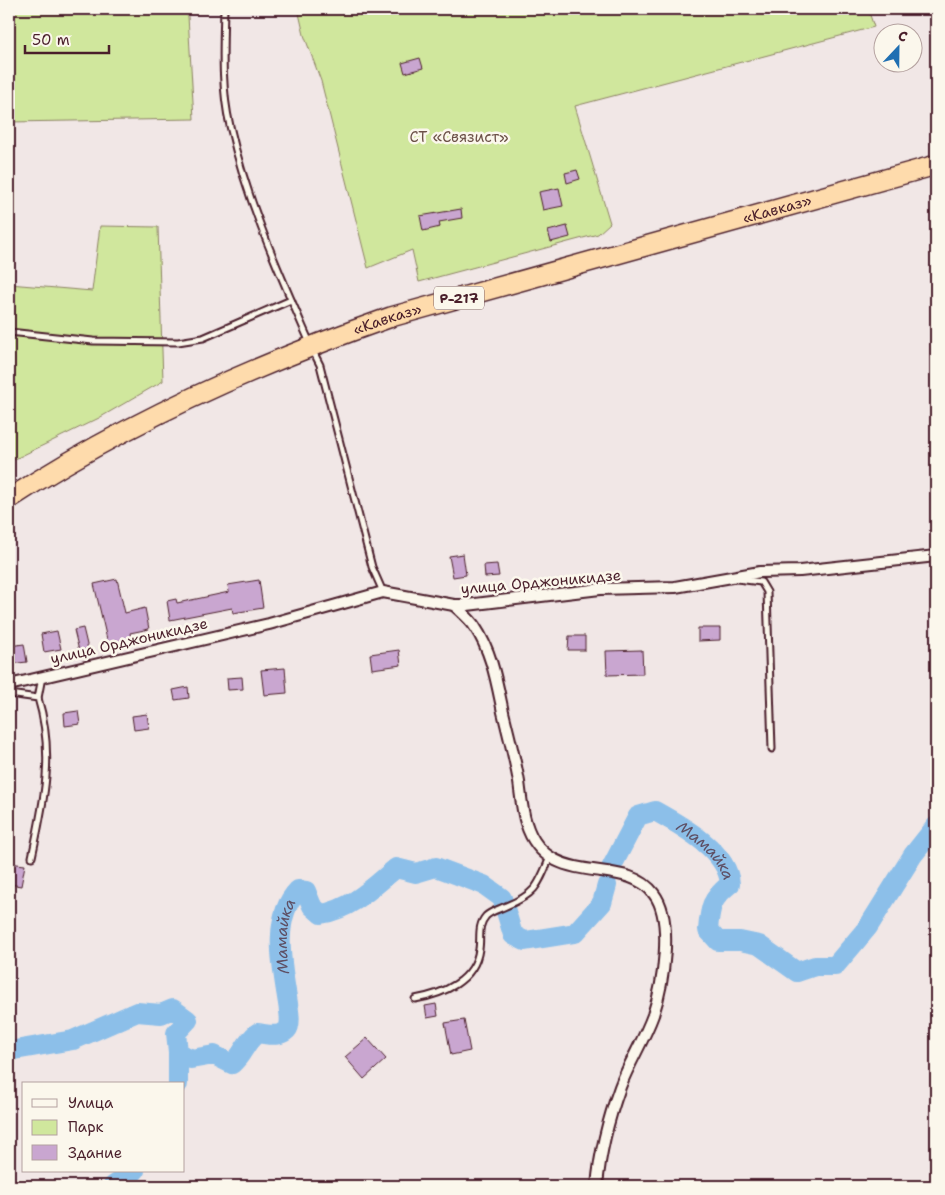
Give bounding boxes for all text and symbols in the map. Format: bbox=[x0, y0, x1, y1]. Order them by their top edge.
scale bar bbox=[25, 22, 109, 54]
north arrow bbox=[872, 22, 922, 72]
text: С bbox=[896, 26, 910, 46]
text: 50 m bbox=[32, 30, 70, 50]
park label: СТ «Связист» bbox=[409, 127, 509, 147]
street label: «Кавказ» bbox=[740, 190, 814, 228]
road number: Р-217 bbox=[434, 286, 484, 310]
street label: «Кавказ» bbox=[350, 299, 424, 340]
street label: улица Орджоникидзе bbox=[460, 565, 622, 599]
street label: улица Орджоникидзе bbox=[48, 613, 210, 669]
water label: Мамайка bbox=[673, 816, 740, 882]
water label: Мамайка bbox=[270, 894, 300, 976]
legend bbox=[22, 1082, 185, 1172]
text: Улица bbox=[68, 1093, 114, 1113]
text: Парк bbox=[68, 1117, 104, 1137]
text: Здание bbox=[68, 1143, 122, 1163]

